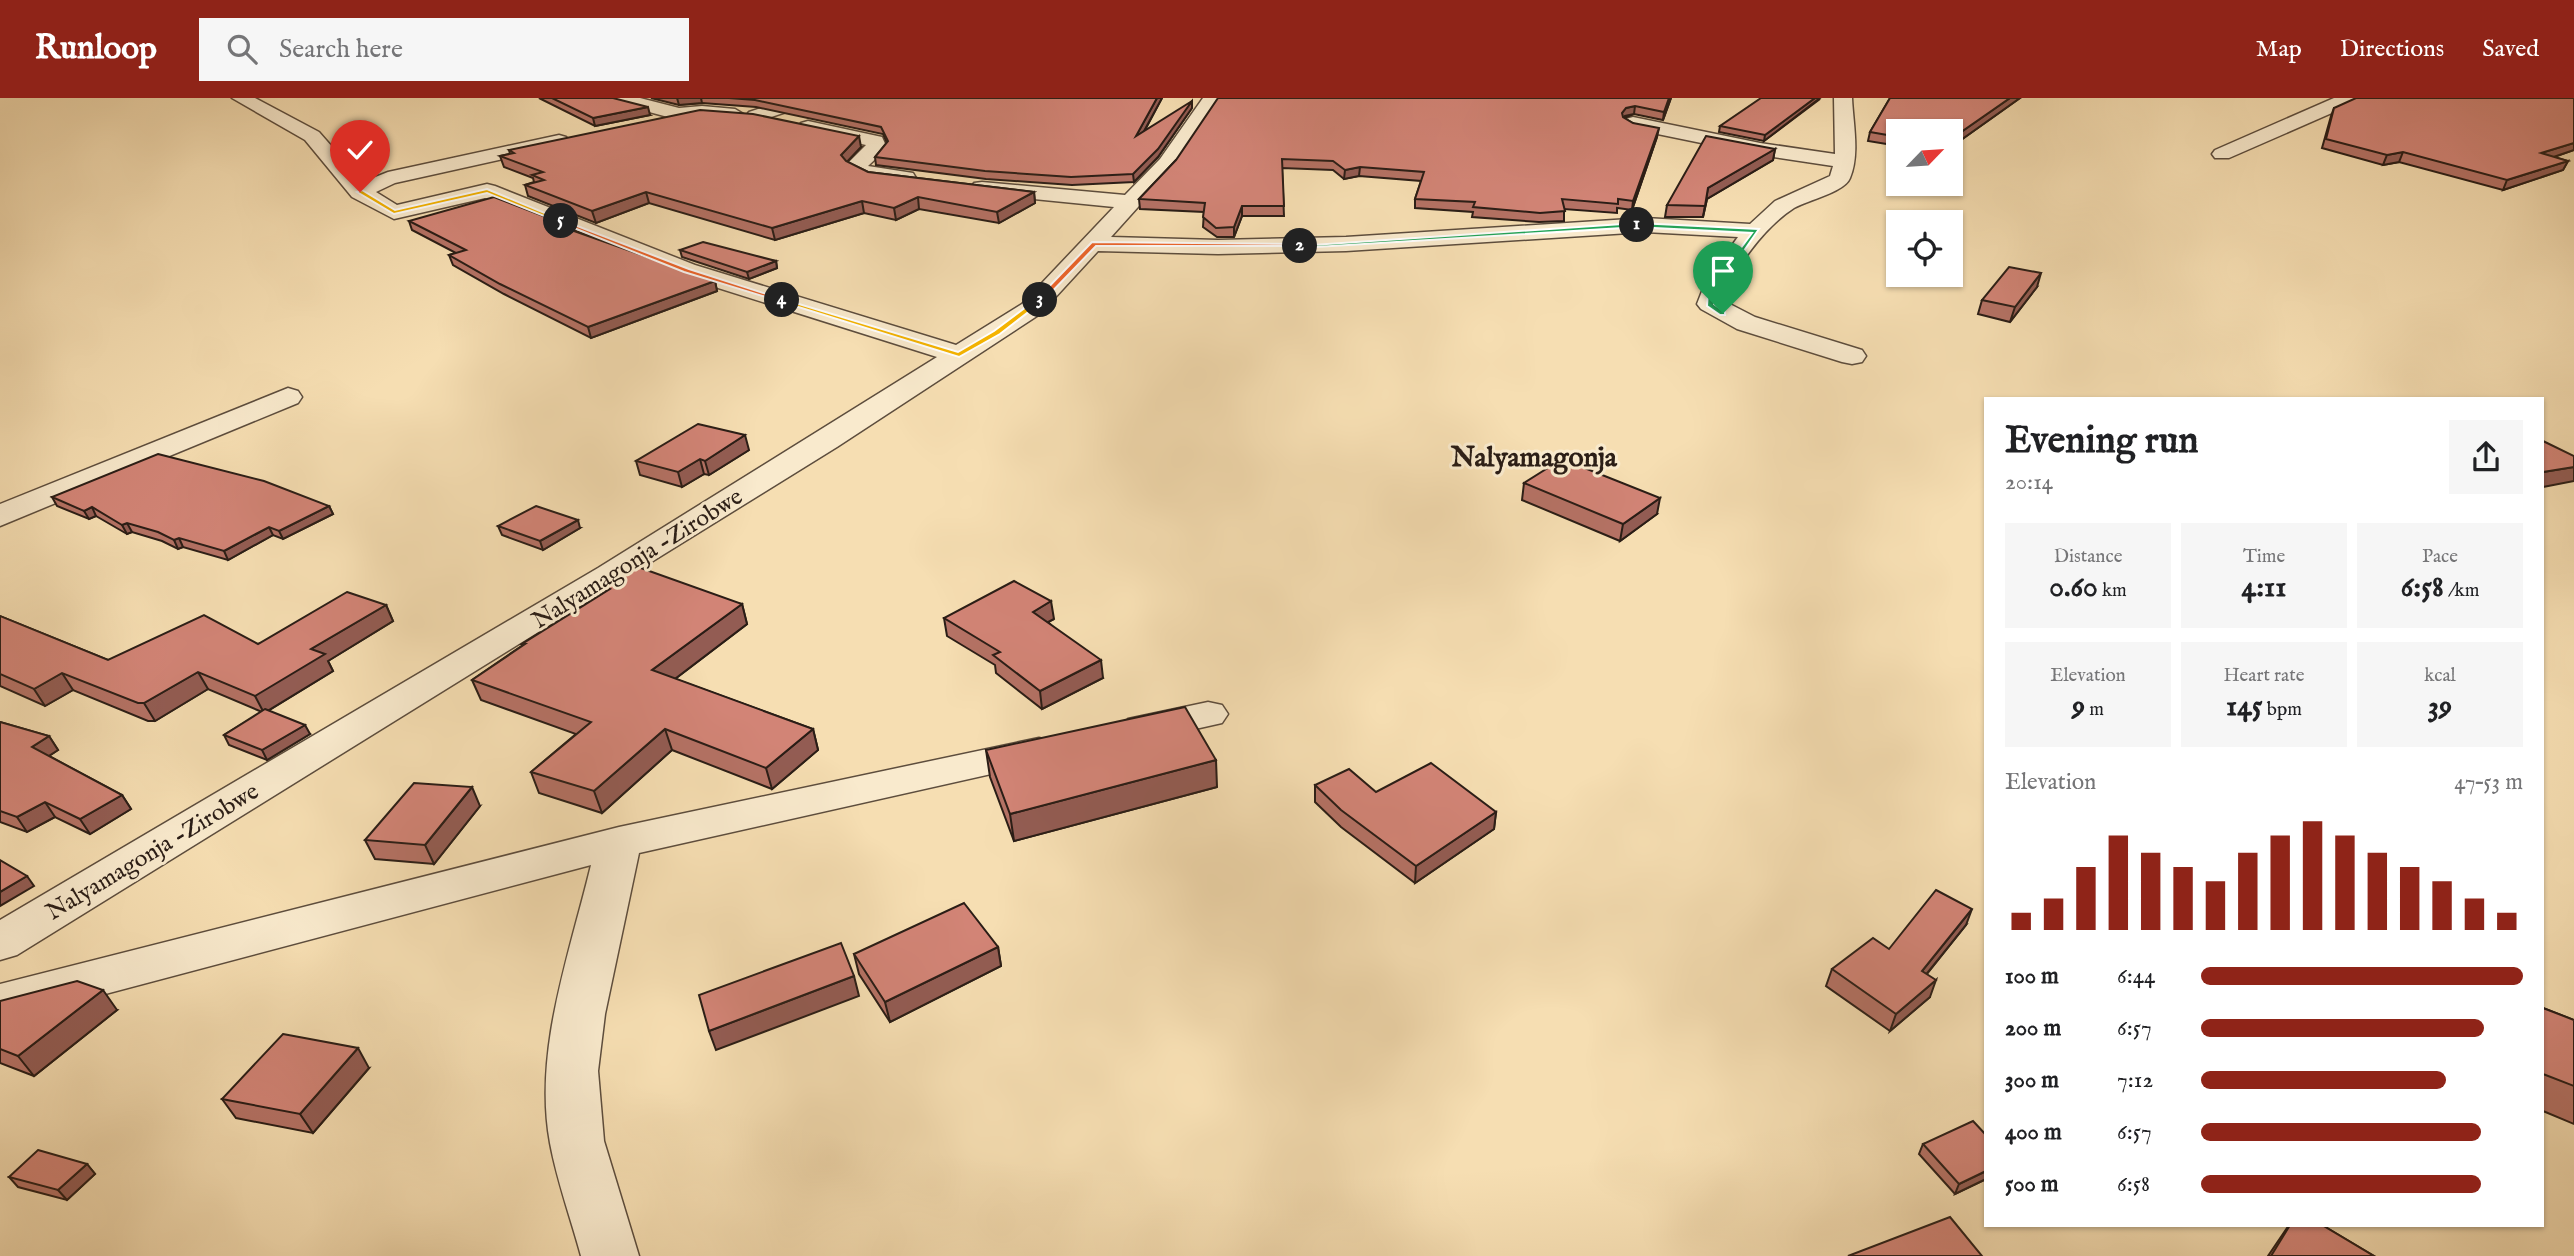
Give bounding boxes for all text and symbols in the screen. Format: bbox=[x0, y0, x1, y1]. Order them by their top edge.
search box bbox=[199, 18, 689, 81]
text: Runloop bbox=[35, 28, 157, 70]
icon: search bbox=[223, 30, 261, 68]
text: Search here bbox=[279, 33, 403, 66]
text: Map bbox=[2256, 34, 2302, 65]
text: Directions bbox=[2340, 34, 2444, 65]
text: Saved bbox=[2482, 34, 2539, 65]
north arrow bbox=[1886, 119, 1964, 196]
map controls bbox=[1886, 119, 1963, 287]
pin bbox=[330, 120, 390, 192]
icon: check bbox=[341, 131, 379, 169]
pin: 5 bbox=[544, 204, 578, 238]
text: 5 bbox=[557, 208, 564, 232]
pin: 1 bbox=[1620, 208, 1654, 242]
button: locate bbox=[1886, 210, 1963, 287]
text: 1 bbox=[1633, 212, 1640, 236]
pin: 2 bbox=[1282, 228, 1318, 264]
text: 2 bbox=[1295, 233, 1304, 257]
pin bbox=[1693, 241, 1753, 313]
icon: arrive bbox=[1704, 252, 1742, 290]
pin: 4 bbox=[764, 282, 800, 318]
pin: 3 bbox=[1023, 282, 1058, 318]
text: 4 bbox=[777, 287, 786, 311]
text: 3 bbox=[1036, 287, 1043, 311]
text: Evening run bbox=[2005, 418, 2199, 466]
button: share bbox=[2449, 420, 2523, 494]
district label: Nalyamagonja bbox=[1450, 441, 1618, 476]
text: 20:14 bbox=[2005, 468, 2053, 497]
street label: Nalyamagonja -Zirobwe bbox=[527, 482, 749, 637]
text: Distance bbox=[2054, 545, 2122, 569]
text: Time bbox=[2243, 545, 2285, 569]
text: Pace bbox=[2422, 545, 2458, 569]
text: 0.60 bbox=[2049, 569, 2098, 607]
text: 4:11 bbox=[2242, 569, 2286, 607]
text: 6:58 bbox=[2401, 569, 2444, 607]
text: km bbox=[2098, 579, 2127, 603]
text: /km bbox=[2444, 579, 2479, 603]
text: Elevation bbox=[2050, 664, 2126, 688]
text: Heart rate bbox=[2223, 664, 2305, 688]
text: kcal bbox=[2424, 664, 2456, 688]
text: 9 bbox=[2072, 688, 2085, 726]
text: 145 bbox=[2226, 688, 2263, 726]
text: 39 bbox=[2428, 688, 2452, 726]
text: m bbox=[2085, 698, 2104, 722]
text: bpm bbox=[2263, 698, 2302, 722]
text: Elevation bbox=[2005, 768, 2096, 797]
text: 47–53 m bbox=[2454, 768, 2523, 797]
street label: Nalyamagonja -Zirobwe bbox=[41, 776, 265, 928]
text: 100 m bbox=[2005, 962, 2059, 991]
text: 6:44 bbox=[2117, 962, 2155, 991]
text: 200 m bbox=[2005, 1014, 2061, 1043]
text: 6:57 bbox=[2117, 1014, 2152, 1043]
text: 300 m bbox=[2005, 1066, 2059, 1095]
text: 7:12 bbox=[2117, 1066, 2153, 1095]
text: 400 m bbox=[2005, 1118, 2062, 1147]
text: 6:57 bbox=[2117, 1118, 2152, 1147]
text: 500 m bbox=[2005, 1170, 2059, 1199]
text: 6:58 bbox=[2117, 1170, 2150, 1199]

